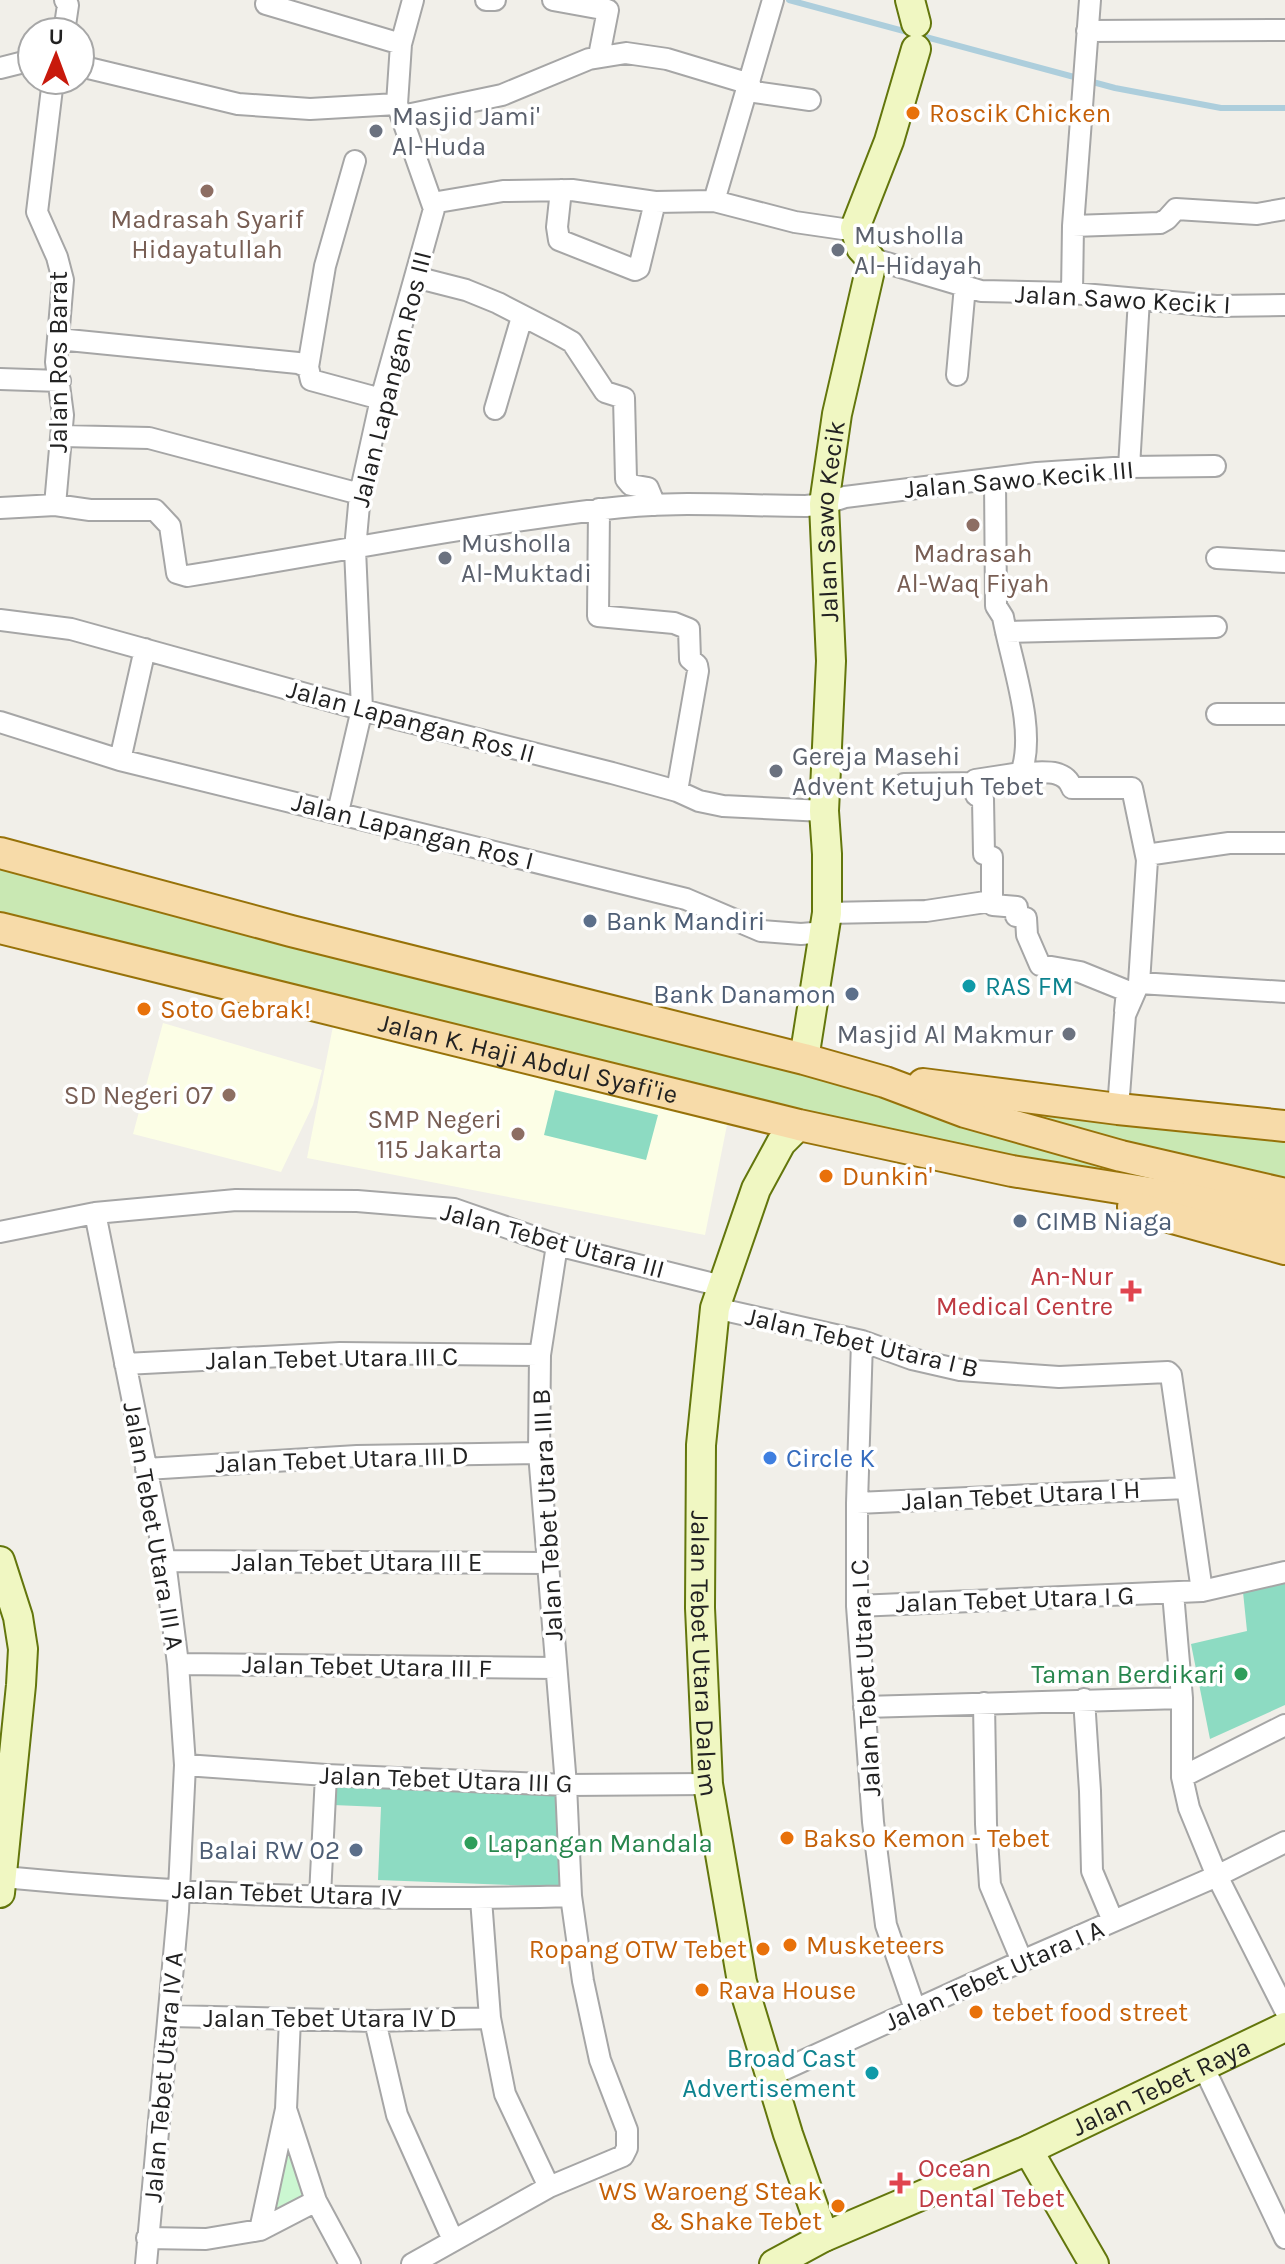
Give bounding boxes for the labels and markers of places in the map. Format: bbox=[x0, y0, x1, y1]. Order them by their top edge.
place label: Roscik Chicken bbox=[929, 98, 1111, 129]
place label: Masjid Jami' Al-Huda bbox=[392, 101, 540, 162]
marker: Roscik Chicken bbox=[904, 104, 922, 122]
marker: Masjid Jami' Al-Huda bbox=[367, 122, 385, 140]
marker: Madrasah Syarif Hidayatullah bbox=[198, 182, 216, 200]
place label: Madrasah Syarif Hidayatullah bbox=[110, 204, 305, 265]
place label: Musholla Al-Hidayah bbox=[854, 220, 982, 281]
marker: Musholla Al-Hidayah bbox=[829, 241, 847, 259]
marker: Madrasah Al-Waq Fiyah bbox=[964, 516, 982, 534]
place label: Musholla Al-Muktadi bbox=[461, 528, 592, 589]
place label: Madrasah Al-Waq Fiyah bbox=[897, 538, 1049, 599]
marker: Musholla Al-Muktadi bbox=[436, 549, 454, 567]
place label: Gereja Masehi Advent Ketujuh Tebet bbox=[792, 741, 1044, 802]
marker: Gereja Masehi Advent Ketujuh Tebet bbox=[767, 762, 785, 780]
place label: Bank Mandiri bbox=[606, 906, 765, 937]
marker: Bank Mandiri bbox=[581, 912, 599, 930]
place label: RAS FM bbox=[985, 971, 1073, 1002]
marker: RAS FM bbox=[960, 977, 978, 995]
place label: Bank Danamon bbox=[653, 979, 836, 1010]
marker: Bank Danamon bbox=[843, 985, 861, 1003]
place label: Soto Gebrak! bbox=[160, 994, 311, 1025]
marker: Soto Gebrak! bbox=[135, 1000, 153, 1018]
place label: Masjid Al Makmur bbox=[837, 1019, 1054, 1050]
marker: Masjid Al Makmur bbox=[1060, 1025, 1078, 1043]
place label: SD Negeri 07 bbox=[64, 1080, 213, 1111]
marker: SD Negeri 07 bbox=[220, 1086, 238, 1104]
place label: SMP Negeri 115 Jakarta bbox=[367, 1104, 502, 1165]
marker: SMP Negeri 115 Jakarta bbox=[509, 1125, 527, 1143]
place label: Dunkin' bbox=[842, 1161, 932, 1192]
marker: Dunkin' bbox=[817, 1167, 835, 1185]
place label: CIMB Niaga bbox=[1036, 1206, 1172, 1237]
marker: CIMB Niaga bbox=[1011, 1212, 1029, 1230]
place label: An-Nur Medical Centre bbox=[936, 1261, 1114, 1322]
marker: An-Nur Medical Centre bbox=[1120, 1280, 1142, 1302]
place label: Circle K bbox=[786, 1443, 875, 1474]
marker: Circle K bbox=[761, 1449, 779, 1467]
place label: Taman Berdikari bbox=[1031, 1659, 1225, 1690]
marker: Taman Berdikari bbox=[1232, 1665, 1250, 1683]
place label: Bakso Kemon - Tebet bbox=[803, 1823, 1050, 1854]
place label: Lapangan Mandala bbox=[487, 1828, 713, 1859]
marker: Bakso Kemon - Tebet bbox=[778, 1829, 796, 1847]
marker: Lapangan Mandala bbox=[462, 1834, 480, 1852]
place label: Balai RW 02 bbox=[198, 1835, 340, 1866]
marker: Balai RW 02 bbox=[347, 1841, 365, 1859]
place label: Musketeers bbox=[806, 1930, 945, 1961]
place label: Ropang OTW Tebet bbox=[529, 1934, 747, 1965]
marker: Musketeers bbox=[781, 1936, 799, 1954]
marker: Ropang OTW Tebet bbox=[754, 1940, 772, 1958]
place label: Rava House bbox=[718, 1975, 856, 2006]
marker: Rava House bbox=[693, 1981, 711, 1999]
place label: tebet food street bbox=[992, 1997, 1188, 2028]
marker: tebet food street bbox=[967, 2003, 985, 2021]
place label: Broad Cast Advertisement bbox=[682, 2043, 856, 2104]
marker: Broad Cast Advertisement bbox=[863, 2064, 881, 2082]
place label: Ocean Dental Tebet bbox=[918, 2153, 1065, 2214]
marker: Ocean Dental Tebet bbox=[889, 2172, 911, 2194]
place label: WS Waroeng Steak & Shake Tebet bbox=[599, 2176, 822, 2237]
marker: WS Waroeng Steak & Shake Tebet bbox=[829, 2197, 847, 2215]

